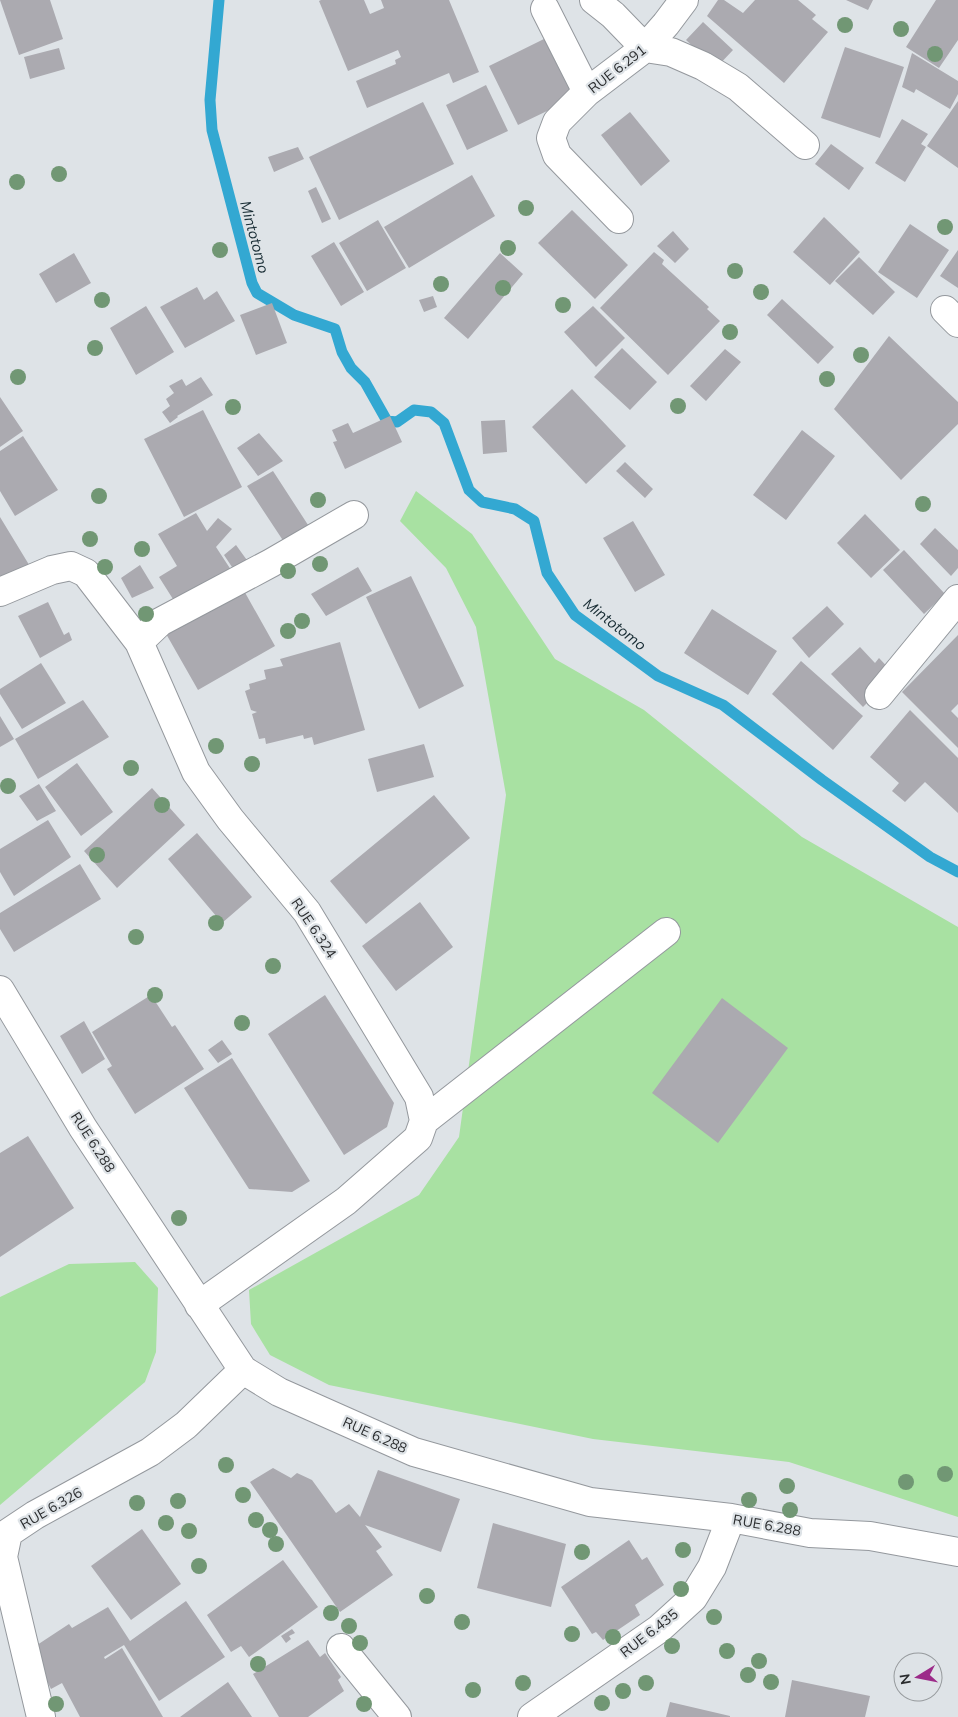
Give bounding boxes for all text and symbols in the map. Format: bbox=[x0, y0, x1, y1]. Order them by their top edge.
street label: RUE 6.291 bbox=[584, 41, 650, 97]
water label: Mintotomo bbox=[236, 199, 274, 276]
water label: Mintotomo bbox=[580, 594, 650, 655]
street label: RUE 6.324 bbox=[287, 895, 341, 962]
street label: RUE 6.288 bbox=[67, 1108, 119, 1176]
street label: RUE 6.288 bbox=[340, 1413, 410, 1457]
street label: RUE 6.326 bbox=[17, 1483, 85, 1533]
street label: RUE 6.288 bbox=[732, 1510, 802, 1540]
street label: RUE 6.435 bbox=[616, 1605, 682, 1661]
north arrow bbox=[893, 1652, 943, 1702]
text: N bbox=[895, 1672, 915, 1686]

